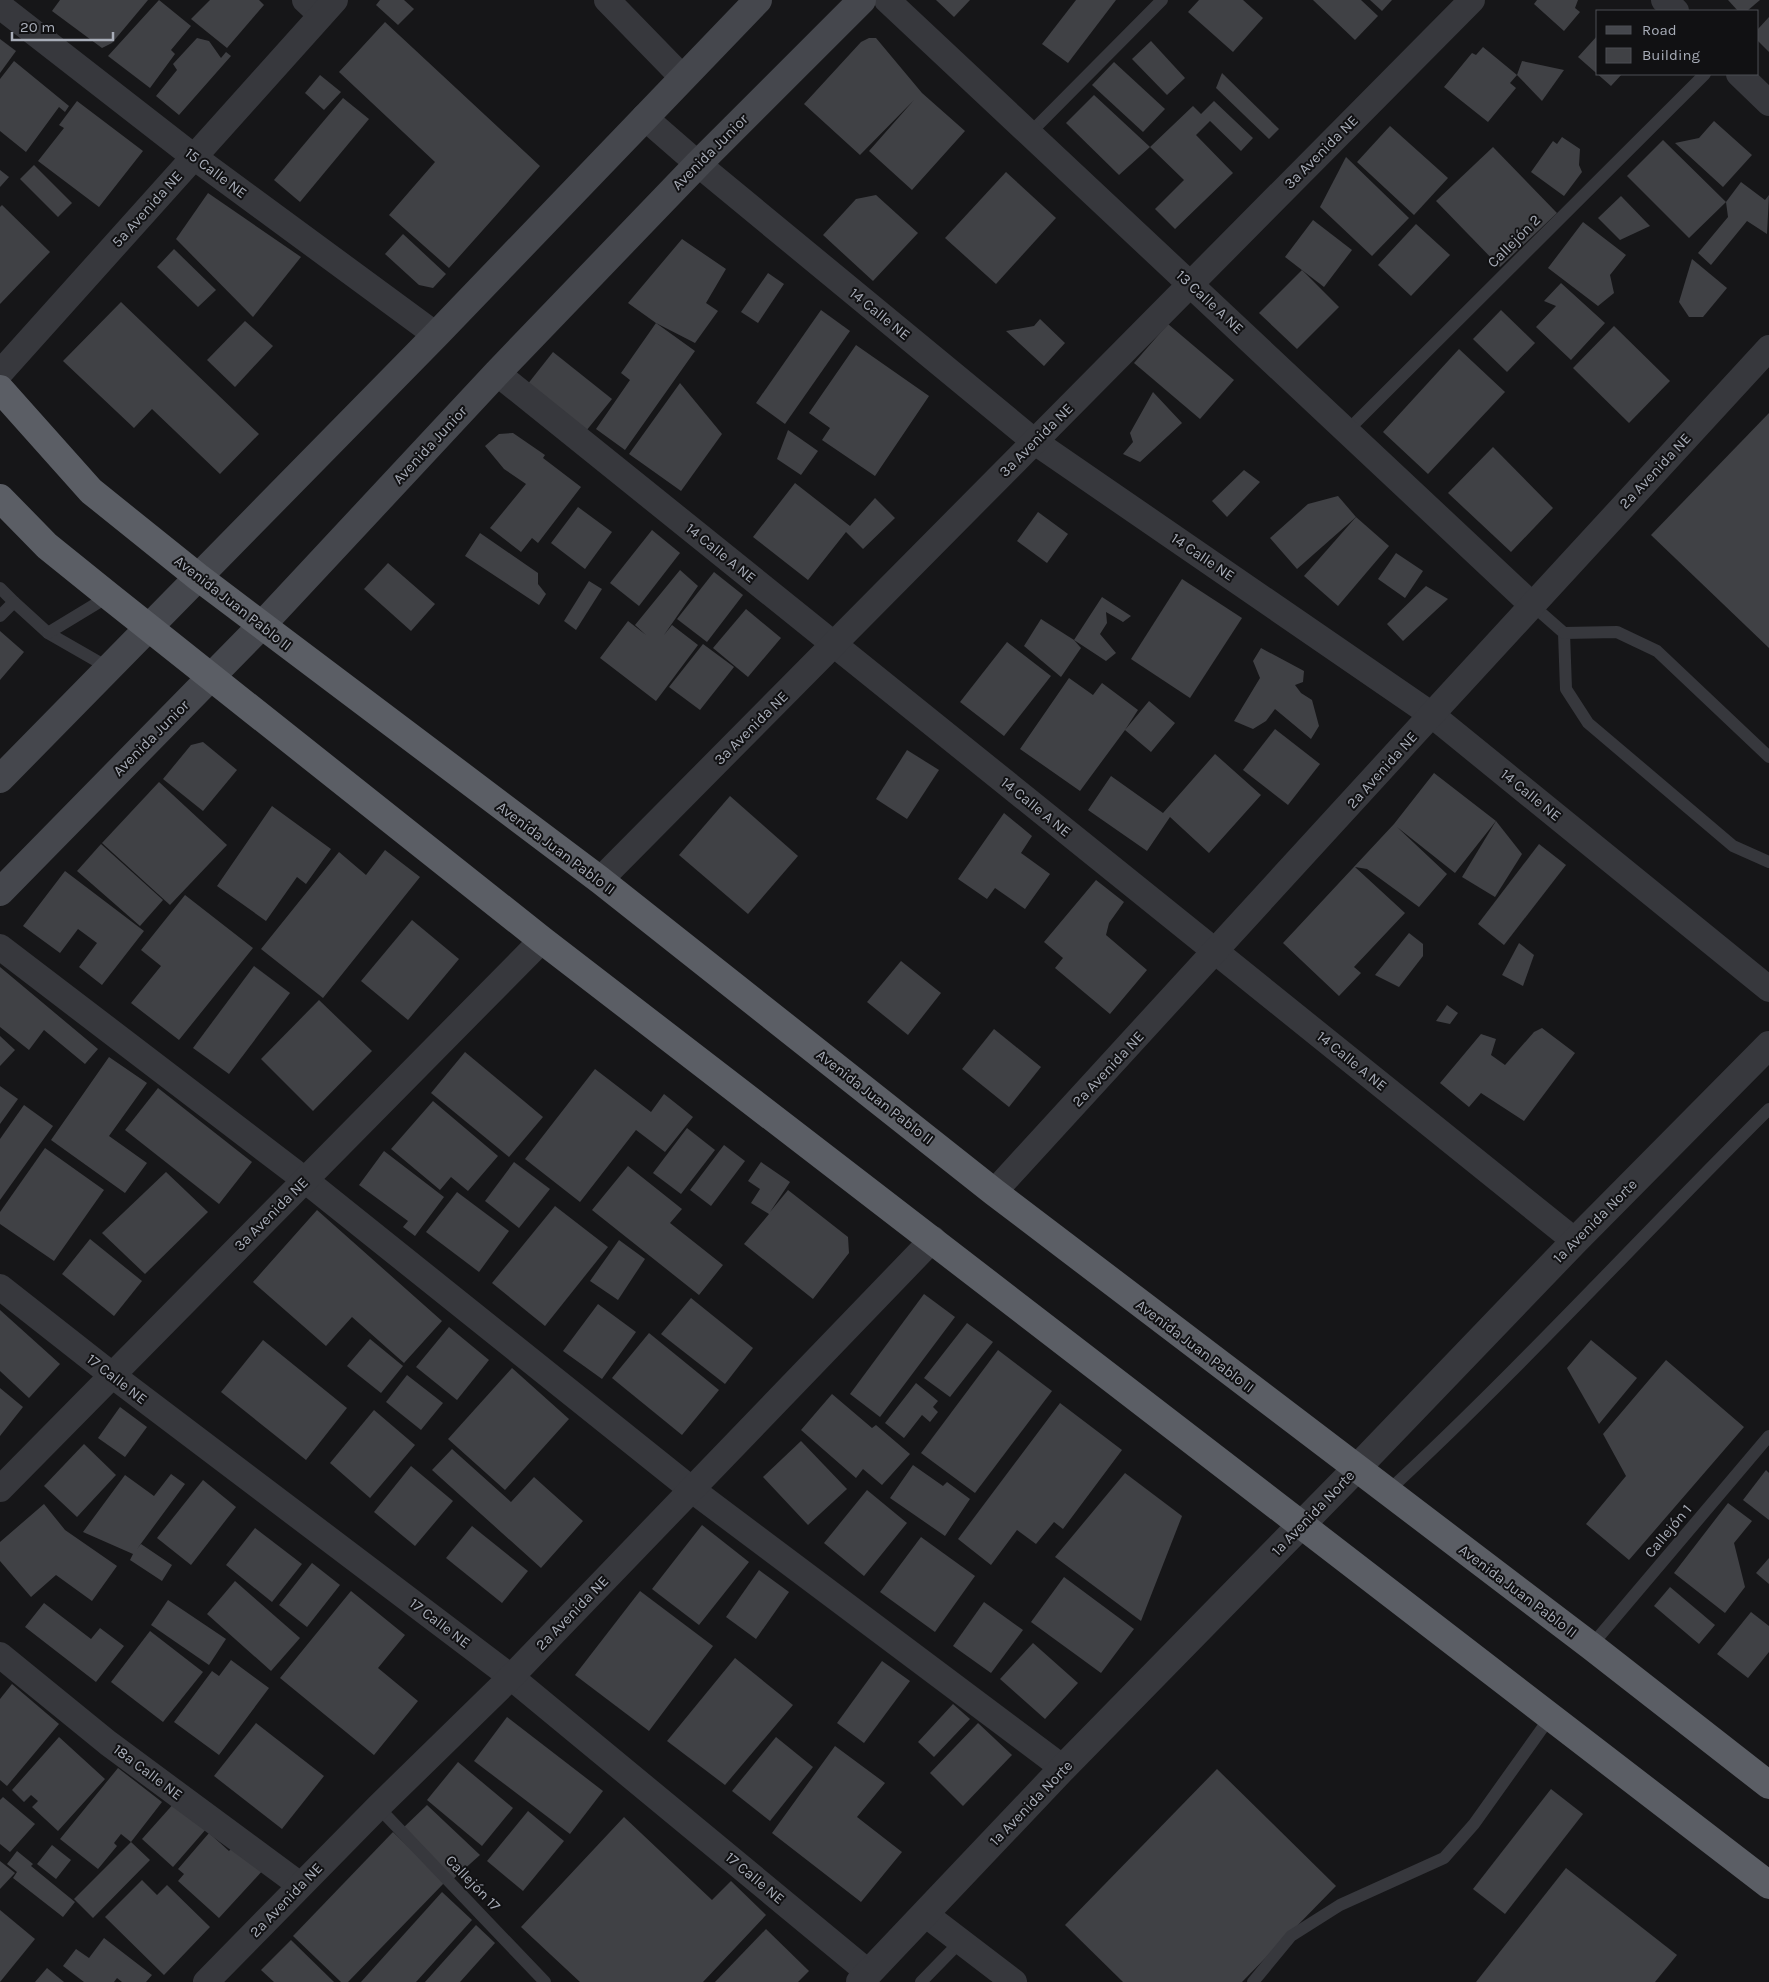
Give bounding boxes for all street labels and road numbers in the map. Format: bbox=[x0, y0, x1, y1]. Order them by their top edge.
street label: Avenida Junior bbox=[668, 110, 752, 194]
street label: 3a Avenida NE bbox=[1280, 111, 1362, 193]
street label: 15 Calle NE bbox=[182, 144, 250, 202]
street label: 5a Avenida NE bbox=[108, 167, 186, 251]
street label: Callejón 2 bbox=[1484, 211, 1544, 271]
street label: 13 Calle A NE bbox=[1173, 266, 1247, 338]
street label: 14 Calle NE bbox=[846, 284, 914, 344]
street label: 3a Avenida NE bbox=[995, 399, 1077, 481]
street label: Avenida Junior bbox=[389, 402, 471, 488]
street label: 2a Avenida NE bbox=[1615, 429, 1695, 513]
street label: 14 Calle A NE bbox=[682, 519, 760, 587]
street label: 14 Calle NE bbox=[1168, 529, 1238, 585]
street label: Avenida Juan Pablo II bbox=[171, 552, 295, 654]
street label: 3a Avenida NE bbox=[710, 687, 792, 769]
street label: Avenida Junior bbox=[109, 696, 193, 780]
street label: 2a Avenida NE bbox=[1343, 728, 1421, 812]
street label: 14 Calle NE bbox=[1497, 765, 1565, 825]
street label: 14 Calle A NE bbox=[997, 773, 1075, 841]
street label: Avenida Juan Pablo II bbox=[493, 798, 619, 898]
street label: 2a Avenida NE bbox=[1068, 1027, 1148, 1111]
street label: 14 Calle A NE bbox=[1313, 1027, 1391, 1095]
street label: Avenida Juan Pablo II bbox=[813, 1046, 937, 1148]
street label: 3a Avenida NE bbox=[230, 1173, 312, 1255]
street label: 1a Avenida Norte bbox=[1549, 1175, 1641, 1267]
street label: Avenida Juan Pablo II bbox=[1132, 1296, 1258, 1396]
street label: 17 Calle NE bbox=[83, 1350, 151, 1408]
street label: 1a Avenida Norte bbox=[1268, 1467, 1358, 1559]
street label: Callejón 1 bbox=[1641, 1501, 1695, 1561]
street label: Avenida Juan Pablo II bbox=[1455, 1541, 1581, 1641]
street label: 2a Avenida NE bbox=[532, 1572, 612, 1654]
street label: 17 Calle NE bbox=[406, 1594, 474, 1652]
street label: 18a Calle NE bbox=[110, 1740, 186, 1804]
street label: 1a Avenida Norte bbox=[986, 1757, 1076, 1849]
street label: 17 Calle NE bbox=[722, 1848, 788, 1908]
street label: Callejón 17 bbox=[442, 1851, 504, 1915]
street label: 2a Avenida NE bbox=[246, 1859, 326, 1941]

